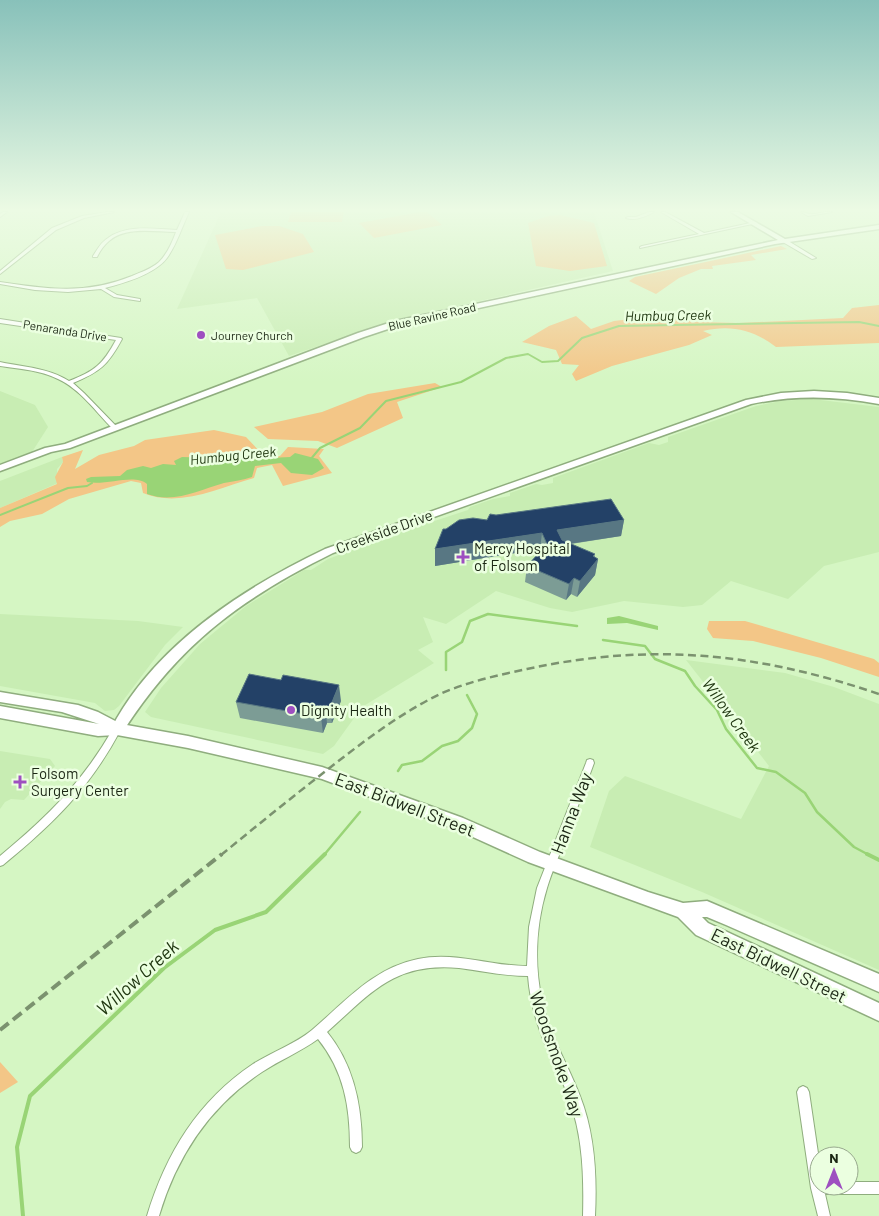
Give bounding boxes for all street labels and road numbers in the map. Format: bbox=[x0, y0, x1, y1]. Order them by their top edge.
street label: Blue Ravine Road bbox=[387, 299, 477, 333]
street label: Penaranda Drive bbox=[22, 316, 108, 344]
street label: Creekside Drive bbox=[333, 505, 435, 557]
street label: East Bidwell Street bbox=[332, 767, 478, 841]
street label: Hanna Way bbox=[545, 769, 597, 857]
street label: East Bidwell Street bbox=[708, 923, 850, 1007]
street label: Woodsmoke Way bbox=[525, 988, 589, 1120]

